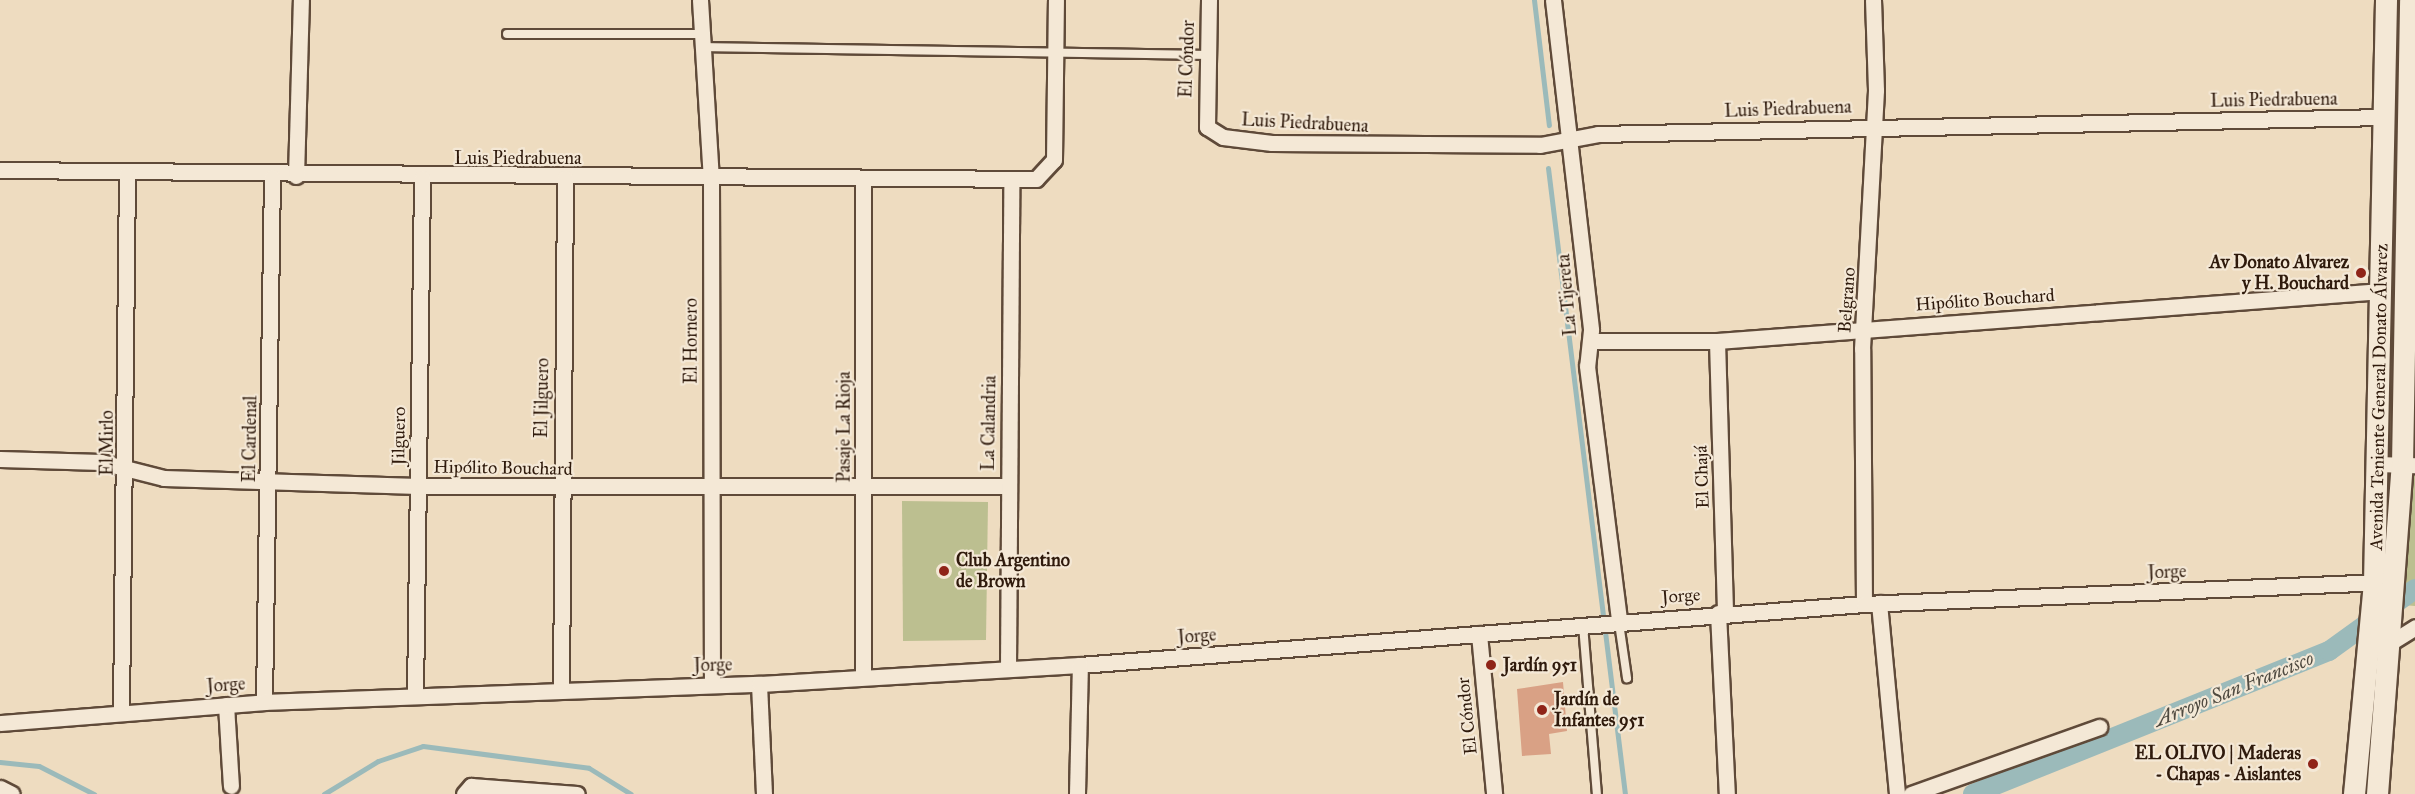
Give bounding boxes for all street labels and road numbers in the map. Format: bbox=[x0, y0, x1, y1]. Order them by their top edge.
street label: El Cóndor bbox=[1175, 20, 1199, 98]
street label: Luis Piedrabuena bbox=[2210, 88, 2338, 112]
street label: Luis Piedrabuena bbox=[1724, 96, 1852, 122]
street label: Luis Piedrabuena bbox=[1241, 109, 1369, 137]
street label: Luis Piedrabuena bbox=[454, 147, 582, 169]
street label: Avenida Teniente General Donato Álvarez bbox=[2366, 243, 2392, 551]
street label: La Tijereta bbox=[1553, 253, 1581, 337]
street label: Belgrano bbox=[1834, 266, 1860, 334]
street label: Hipólito Bouchard bbox=[1915, 284, 2055, 316]
street label: El Hornero bbox=[680, 298, 702, 384]
street label: El Jilguero bbox=[531, 358, 553, 438]
street label: Pasaje La Rioja bbox=[833, 372, 855, 482]
street label: La Calandria bbox=[977, 375, 1001, 471]
street label: El Cardenal bbox=[238, 395, 262, 483]
street label: Jilguero bbox=[388, 407, 410, 465]
street label: El Mirlo bbox=[96, 410, 118, 476]
street label: El Chajá bbox=[1690, 445, 1714, 509]
street label: Hipólito Bouchard bbox=[433, 456, 573, 480]
street label: Jorge bbox=[2147, 561, 2187, 583]
street label: Jorge bbox=[1661, 584, 1701, 608]
street label: Jorge bbox=[1177, 624, 1217, 648]
street label: Jorge bbox=[693, 654, 733, 676]
street label: Jorge bbox=[206, 673, 246, 697]
street label: El Cóndor bbox=[1452, 676, 1482, 756]

